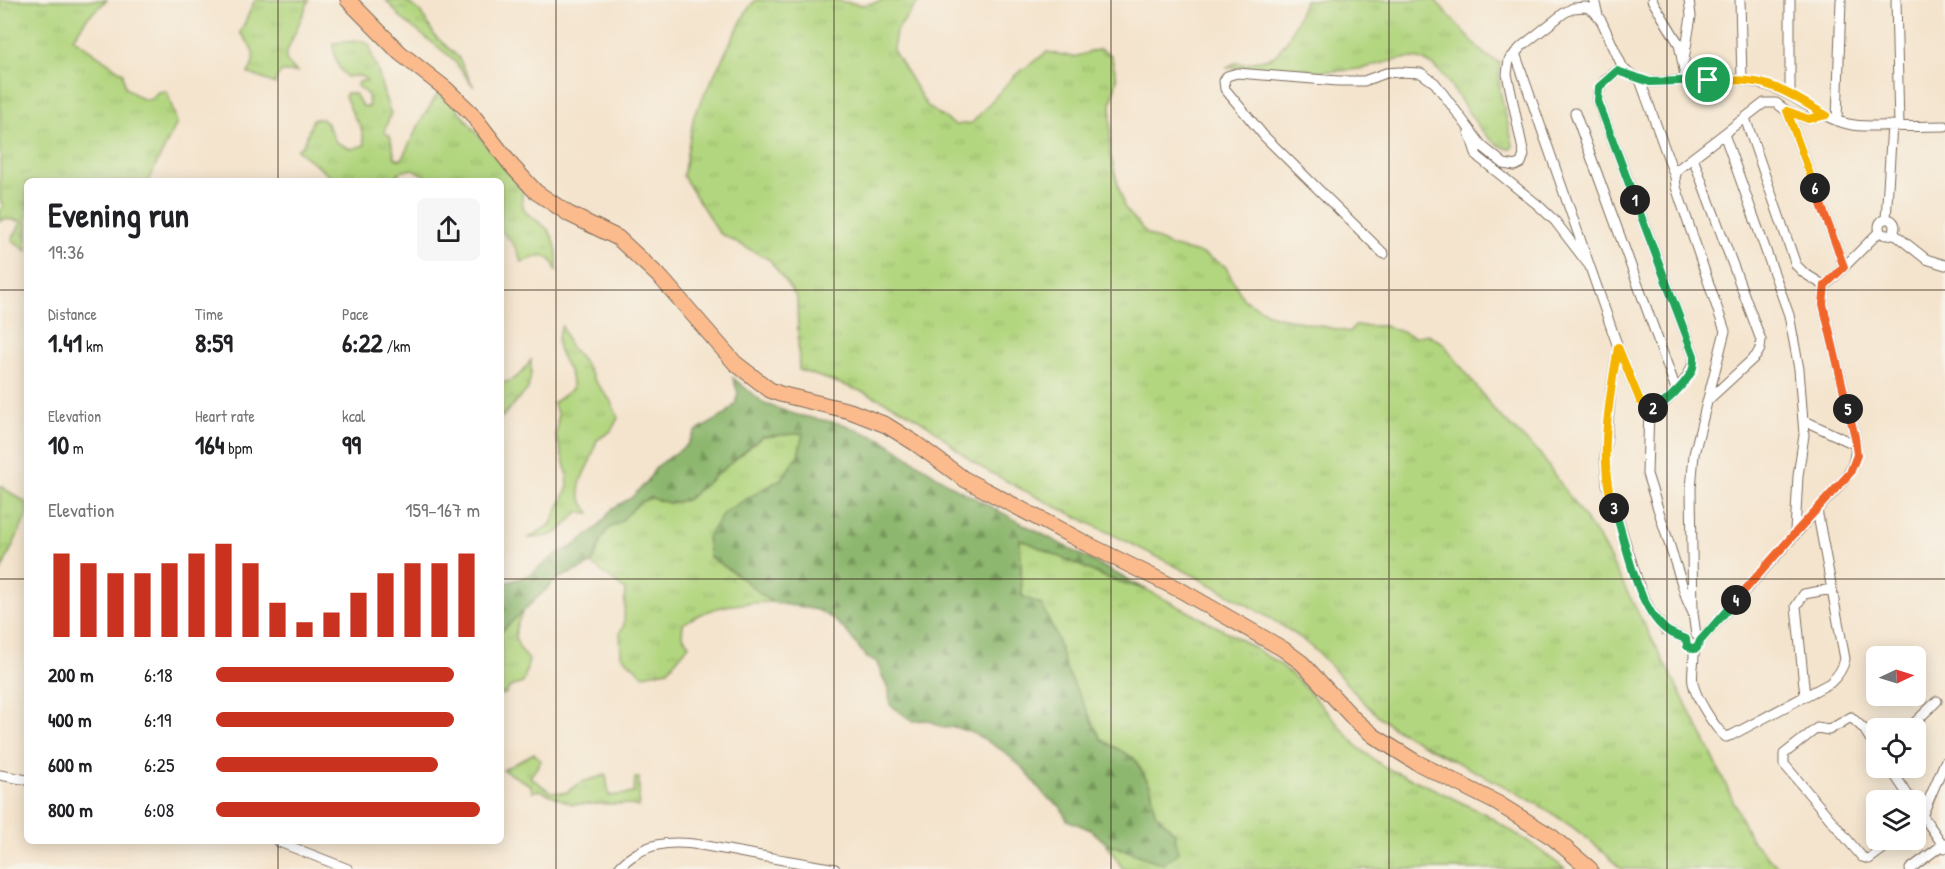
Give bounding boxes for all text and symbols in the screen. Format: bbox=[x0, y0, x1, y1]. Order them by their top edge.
pin bbox=[1682, 54, 1733, 105]
icon: arrive bbox=[1691, 63, 1724, 96]
pin: 6 bbox=[1800, 173, 1830, 203]
text: 6 bbox=[1812, 177, 1818, 199]
pin: 1 bbox=[1620, 185, 1650, 215]
text: 1 bbox=[1632, 189, 1638, 211]
text: Evening run bbox=[48, 193, 189, 237]
button: share bbox=[417, 198, 480, 261]
text: 19:36 bbox=[48, 238, 84, 265]
text: Distance bbox=[48, 303, 97, 325]
text: Time bbox=[195, 303, 223, 325]
text: Pace bbox=[342, 303, 369, 325]
text: 1.41 bbox=[48, 325, 82, 360]
text: 8:59 bbox=[195, 325, 233, 360]
text: 6:22 bbox=[342, 325, 383, 360]
text: km bbox=[82, 335, 103, 357]
text: /km bbox=[383, 335, 411, 357]
pin: 2 bbox=[1638, 393, 1668, 423]
pin: 5 bbox=[1833, 394, 1863, 424]
text: 2 bbox=[1649, 397, 1657, 419]
text: 5 bbox=[1845, 398, 1851, 420]
text: Elevation bbox=[48, 405, 101, 427]
text: Heart rate bbox=[195, 405, 255, 427]
text: kcal bbox=[342, 405, 365, 427]
text: 10 bbox=[48, 427, 69, 462]
text: 164 bbox=[195, 427, 225, 462]
text: 99 bbox=[342, 427, 361, 462]
text: m bbox=[69, 437, 84, 459]
text: bpm bbox=[225, 437, 253, 459]
pin: 3 bbox=[1599, 493, 1629, 523]
text: Elevation bbox=[48, 496, 114, 523]
text: 159–167 m bbox=[405, 496, 480, 523]
text: 3 bbox=[1610, 497, 1618, 519]
pin: 4 bbox=[1721, 585, 1751, 615]
text: 4 bbox=[1733, 589, 1739, 611]
north arrow bbox=[1866, 646, 1926, 706]
map controls bbox=[1866, 646, 1926, 850]
text: 200 m bbox=[48, 661, 93, 688]
text: 6:18 bbox=[144, 661, 173, 688]
text: 400 m bbox=[48, 706, 92, 733]
text: 6:19 bbox=[144, 706, 171, 733]
button: locate bbox=[1866, 718, 1926, 778]
text: 600 m bbox=[48, 751, 92, 778]
text: 6:25 bbox=[144, 751, 174, 778]
button: layers bbox=[1866, 790, 1926, 850]
text: 800 m bbox=[48, 796, 93, 823]
text: 6:08 bbox=[144, 796, 174, 823]

